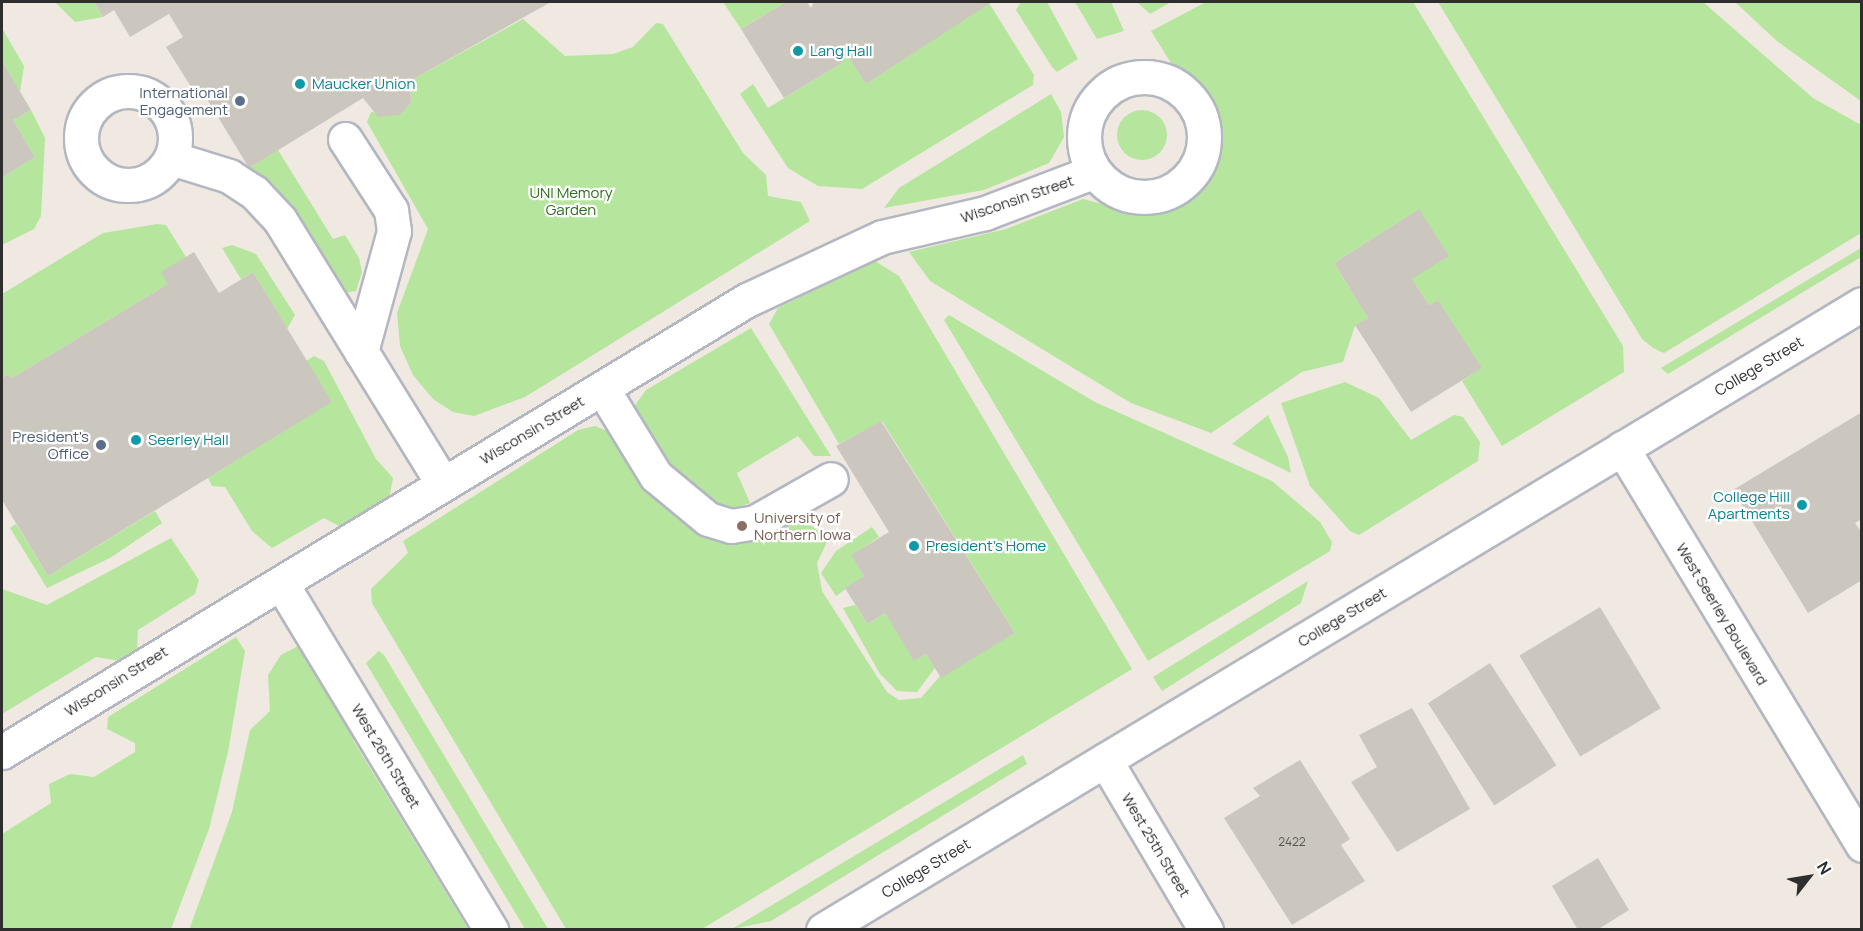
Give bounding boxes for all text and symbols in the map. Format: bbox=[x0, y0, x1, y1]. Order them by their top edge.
place label: Lang Hall bbox=[810, 42, 872, 60]
marker: Lang Hall bbox=[791, 44, 805, 58]
place label: Maucker Union bbox=[312, 75, 415, 93]
marker: Maucker Union bbox=[293, 77, 307, 91]
place label: International Engagement bbox=[139, 83, 228, 118]
marker: International Engagement bbox=[233, 94, 247, 108]
street label: Wisconsin Street bbox=[958, 171, 1076, 227]
park label: UNI Memory Garden bbox=[529, 183, 613, 218]
street label: College Street bbox=[1711, 333, 1807, 399]
street label: Wisconsin Street bbox=[477, 392, 587, 468]
place label: President's Office bbox=[12, 427, 89, 462]
place label: Seerley Hall bbox=[148, 431, 229, 449]
marker: Seerley Hall bbox=[129, 433, 143, 447]
marker: President's Office bbox=[94, 438, 108, 452]
place label: College Hill Apartments bbox=[1708, 487, 1790, 522]
marker: College Hill Apartments bbox=[1795, 498, 1809, 512]
place label: University of Northern Iowa bbox=[754, 508, 851, 543]
marker: University of Northern Iowa bbox=[735, 519, 749, 533]
place label: President's Home bbox=[926, 537, 1046, 555]
marker: President's Home bbox=[907, 539, 921, 553]
street label: West Seerley Boulevard bbox=[1672, 540, 1772, 688]
street label: College Street bbox=[1294, 584, 1390, 650]
street label: Wisconsin Street bbox=[61, 642, 171, 720]
street label: West 26th Street bbox=[348, 701, 424, 811]
street label: West 25th Street bbox=[1118, 790, 1194, 900]
street label: College Street bbox=[878, 835, 974, 901]
house number: 2422 bbox=[1278, 835, 1306, 849]
north arrow bbox=[1779, 847, 1839, 907]
text: N bbox=[1812, 857, 1837, 878]

